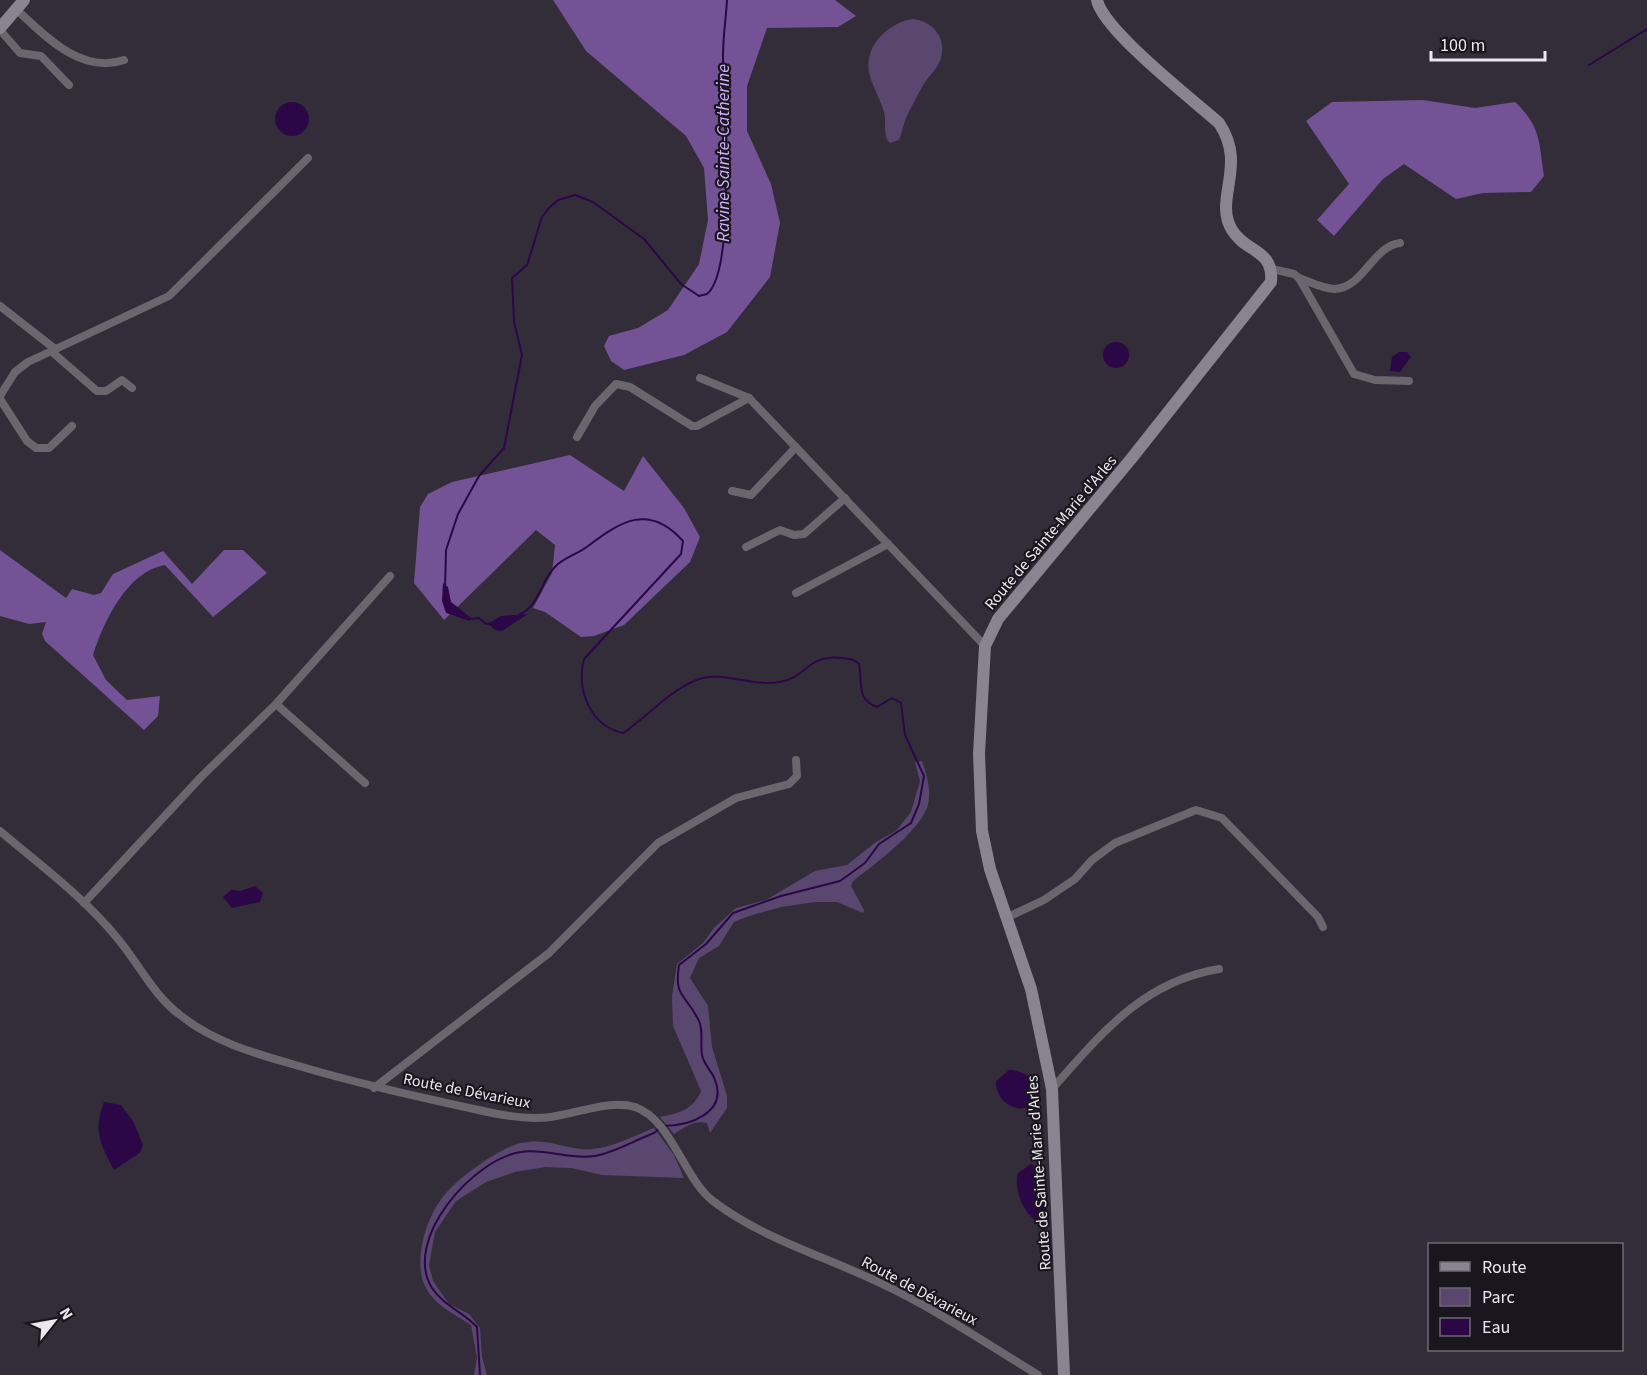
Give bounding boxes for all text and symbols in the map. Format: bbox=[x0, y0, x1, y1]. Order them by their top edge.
scale bar bbox=[1431, 24, 1545, 62]
text: 100 m bbox=[1440, 33, 1485, 58]
water label: Ravine Sainte-Catherine bbox=[711, 64, 736, 242]
street label: Route de Sainte-Marie d'Arles bbox=[980, 450, 1122, 615]
street label: Route de Dévarieux bbox=[401, 1068, 532, 1114]
street label: Route de Sainte-Marie d'Arles bbox=[1021, 1074, 1057, 1271]
legend bbox=[1428, 1243, 1623, 1351]
street label: Route de Dévarieux bbox=[857, 1251, 982, 1331]
text: Route bbox=[1482, 1255, 1526, 1280]
text: Parc bbox=[1482, 1285, 1515, 1310]
north arrow bbox=[24, 1291, 84, 1351]
text: N bbox=[54, 1304, 78, 1324]
text: Eau bbox=[1482, 1315, 1510, 1340]

